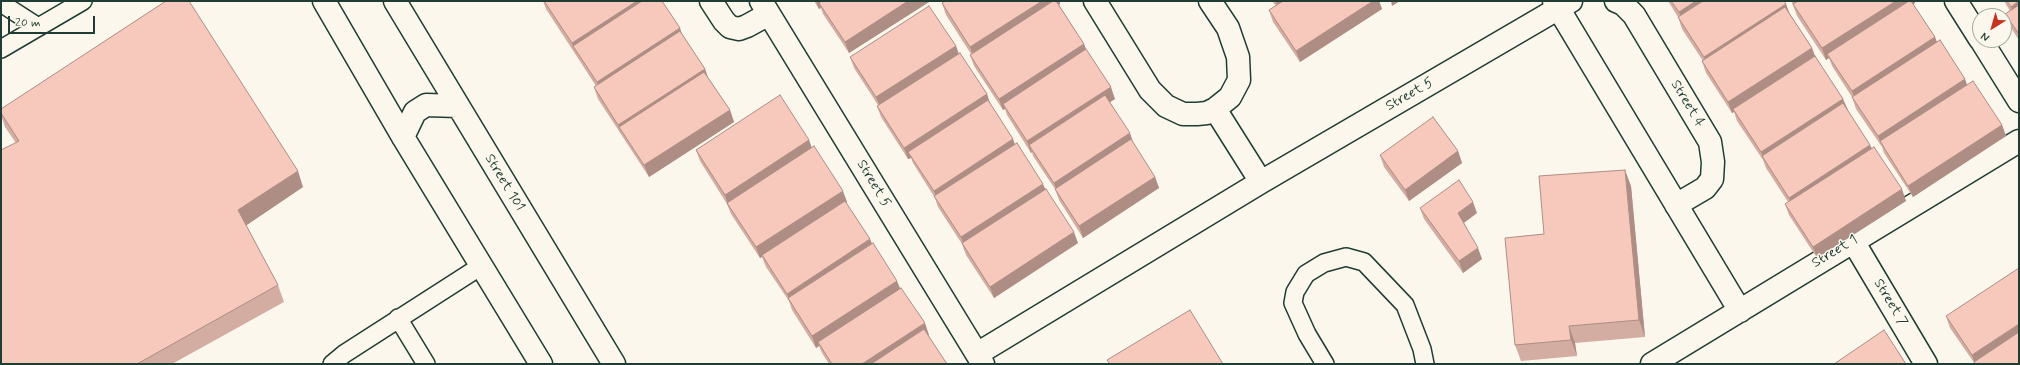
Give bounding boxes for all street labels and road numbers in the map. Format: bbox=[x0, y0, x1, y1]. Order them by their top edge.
street label: Street 5 bbox=[1383, 75, 1437, 115]
street label: Street 4 bbox=[1666, 77, 1708, 131]
street label: Street 101 bbox=[480, 151, 528, 215]
street label: Street 5 bbox=[852, 157, 894, 211]
street label: Street 1 bbox=[1809, 232, 1861, 272]
street label: Street 7 bbox=[1869, 276, 1911, 330]

